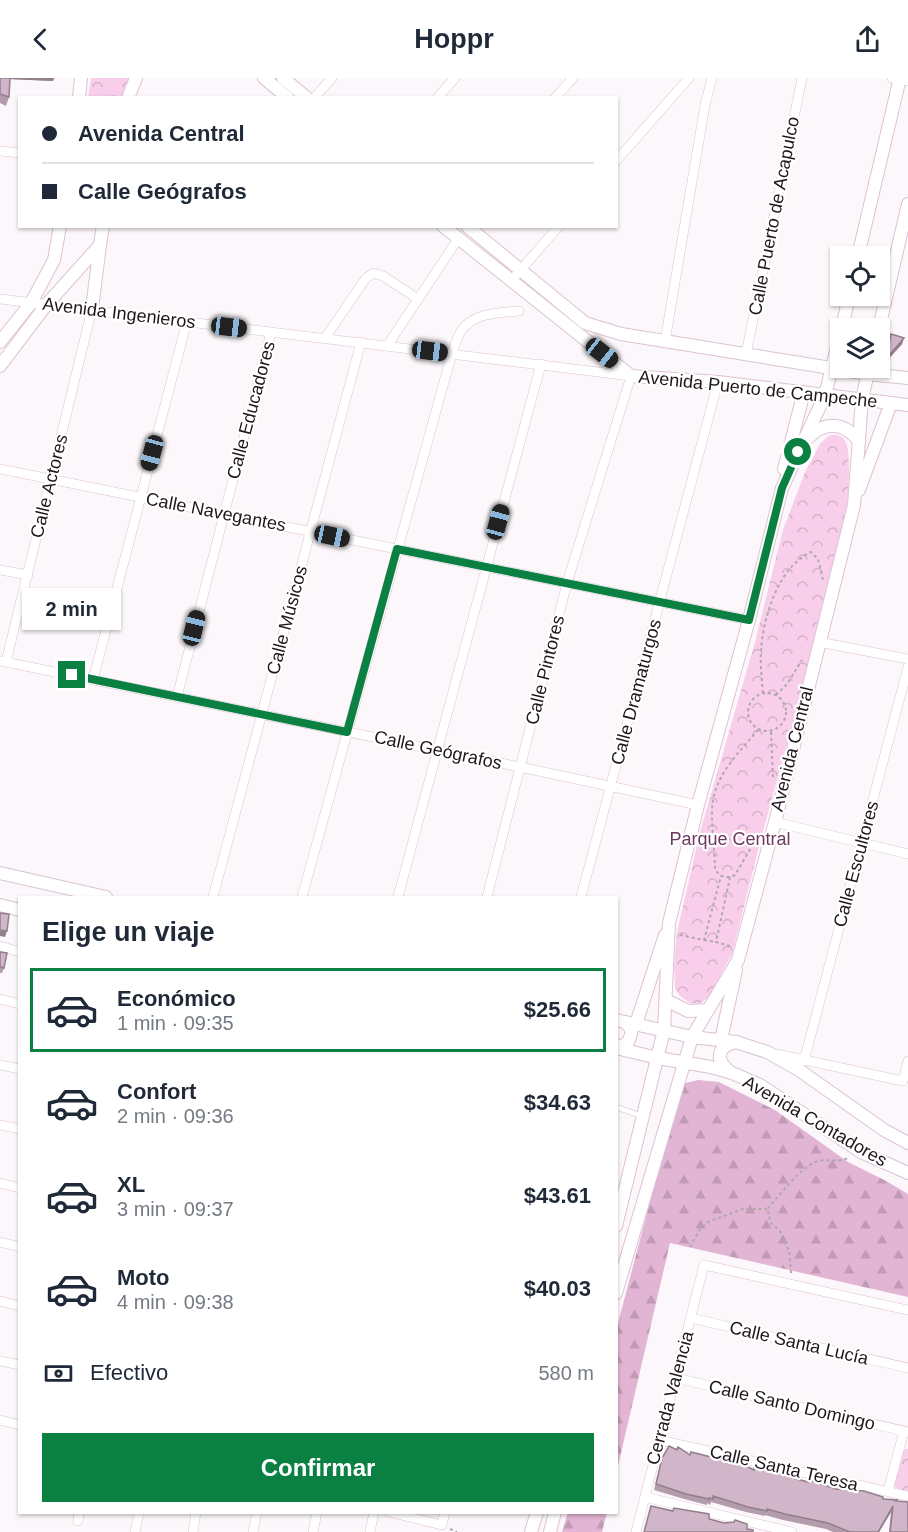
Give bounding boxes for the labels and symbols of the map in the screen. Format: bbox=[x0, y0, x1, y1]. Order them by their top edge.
street label: Calle Puerto de Acapulco bbox=[745, 115, 803, 317]
street label: Avenida Ingenieros bbox=[41, 294, 197, 332]
car bbox=[210, 316, 248, 338]
car bbox=[582, 335, 622, 371]
street label: Calle Educadores bbox=[223, 339, 279, 481]
car bbox=[411, 340, 449, 362]
street label: Avenida Puerto de Campeche bbox=[638, 367, 878, 411]
street label: Calle Actores bbox=[26, 432, 72, 540]
car bbox=[139, 433, 165, 473]
route start bbox=[784, 438, 811, 465]
street label: Calle Navegantes bbox=[144, 489, 288, 535]
car bbox=[485, 502, 511, 542]
car bbox=[313, 523, 351, 549]
street label: Calle Músicos bbox=[263, 563, 311, 677]
callout: 2 min bbox=[22, 588, 122, 630]
car bbox=[181, 608, 207, 648]
street label: Calle Pintores bbox=[522, 613, 568, 727]
street label: Calle Dramaturgos bbox=[607, 617, 665, 767]
route end bbox=[58, 661, 85, 688]
street label: Avenida Central bbox=[767, 685, 817, 813]
street label: Calle Geógrafos bbox=[372, 727, 504, 773]
street label: Calle Escultores bbox=[830, 799, 882, 929]
park label: Parque Central bbox=[669, 829, 791, 849]
street label: Avenida Contadores bbox=[740, 1072, 890, 1170]
street label: Calle Santa Lucía bbox=[728, 1317, 871, 1369]
street label: Cerrada Valencia bbox=[643, 1328, 698, 1467]
street label: Calle Santo Domingo bbox=[707, 1376, 877, 1434]
street label: Calle Santa Teresa bbox=[708, 1441, 861, 1495]

